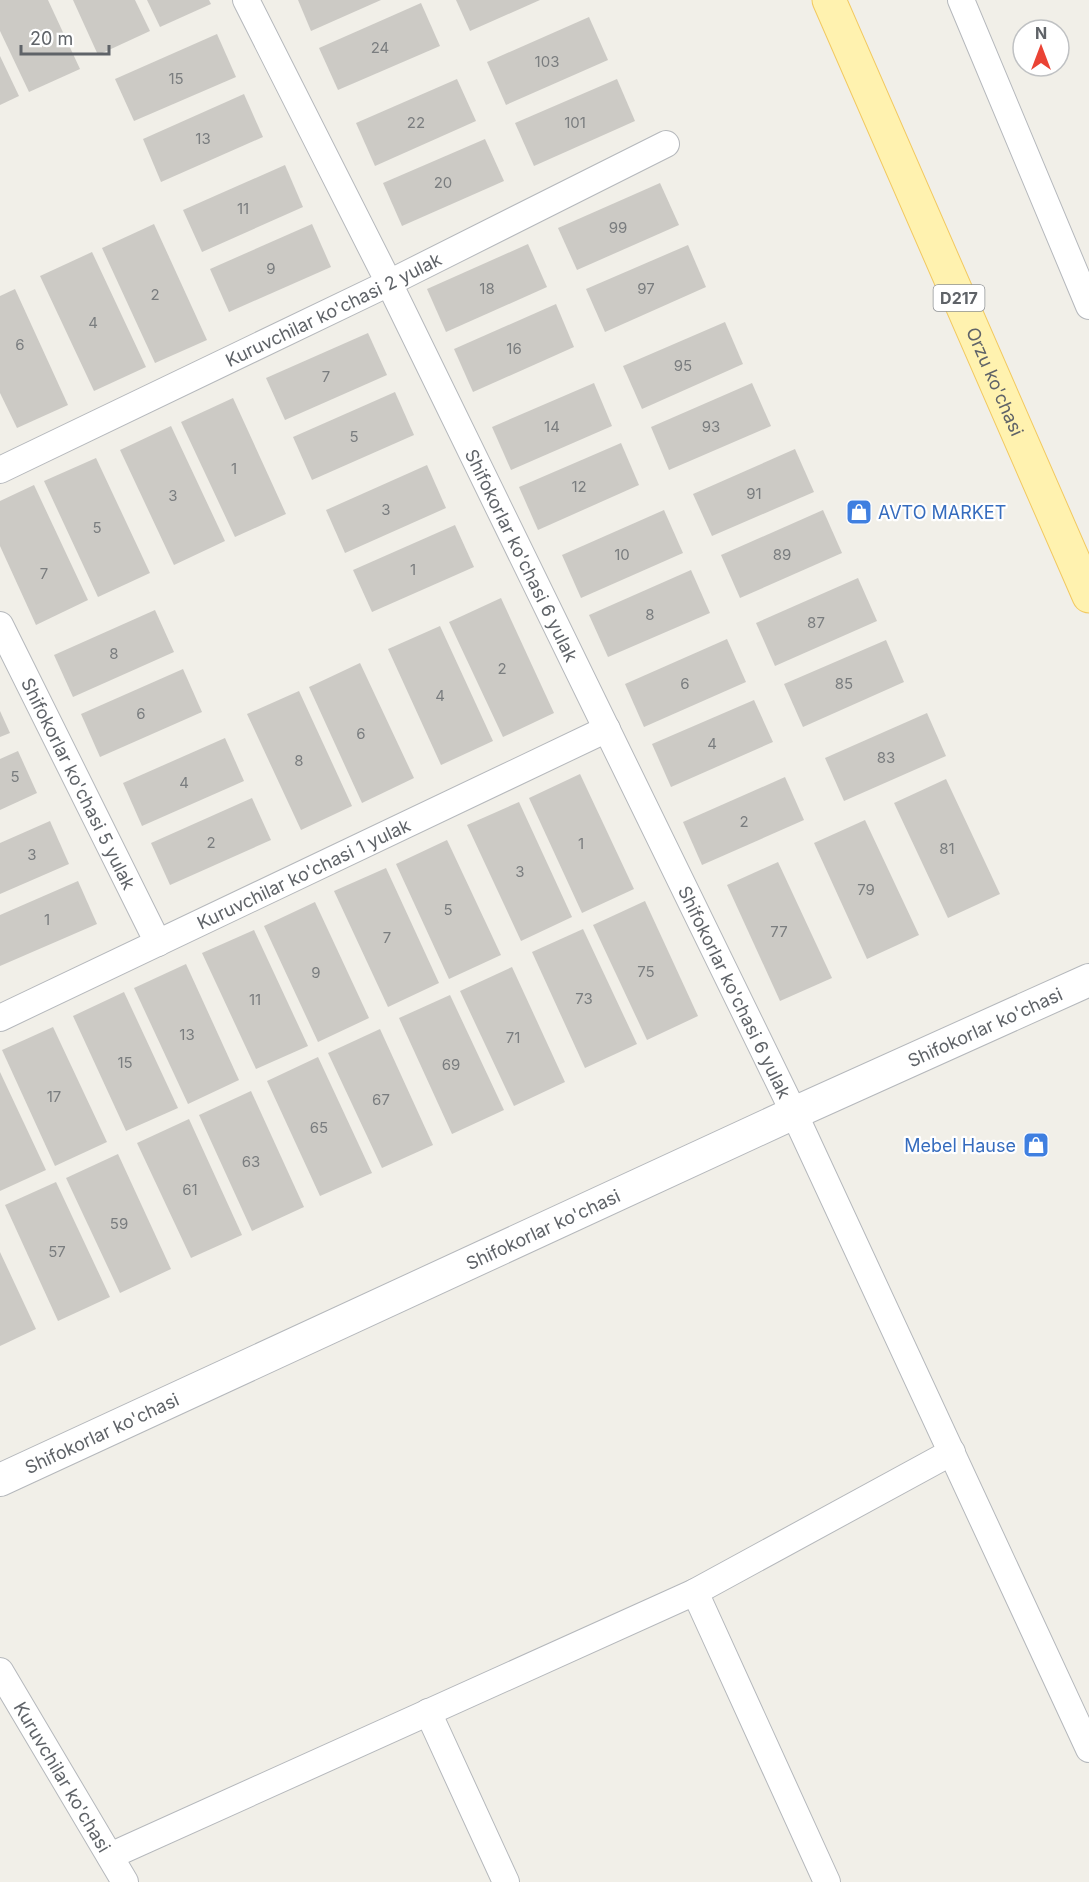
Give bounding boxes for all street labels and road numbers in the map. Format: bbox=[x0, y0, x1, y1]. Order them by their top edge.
street label: Kuruvchilar ko'chasi 2 yulak bbox=[222, 248, 445, 371]
road number: D217 bbox=[934, 285, 984, 311]
street label: Orzu ko'chasi bbox=[962, 324, 1028, 439]
street label: Shifokorlar ko'chasi 6 yulak bbox=[461, 446, 583, 665]
street label: Shifokorlar ko'chasi 5 yulak bbox=[17, 674, 140, 893]
street label: Kuruvchilar ko'chasi 1 yulak bbox=[193, 814, 413, 933]
street label: Shifokorlar ko'chasi 6 yulak bbox=[674, 882, 796, 1102]
street label: Shifokorlar ko'chasi bbox=[904, 983, 1065, 1071]
street label: Shifokorlar ko'chasi bbox=[462, 1184, 623, 1274]
street label: Shifokorlar ko'chasi bbox=[21, 1388, 182, 1478]
street label: Kuruvchilar ko'chasi bbox=[10, 1698, 115, 1856]

